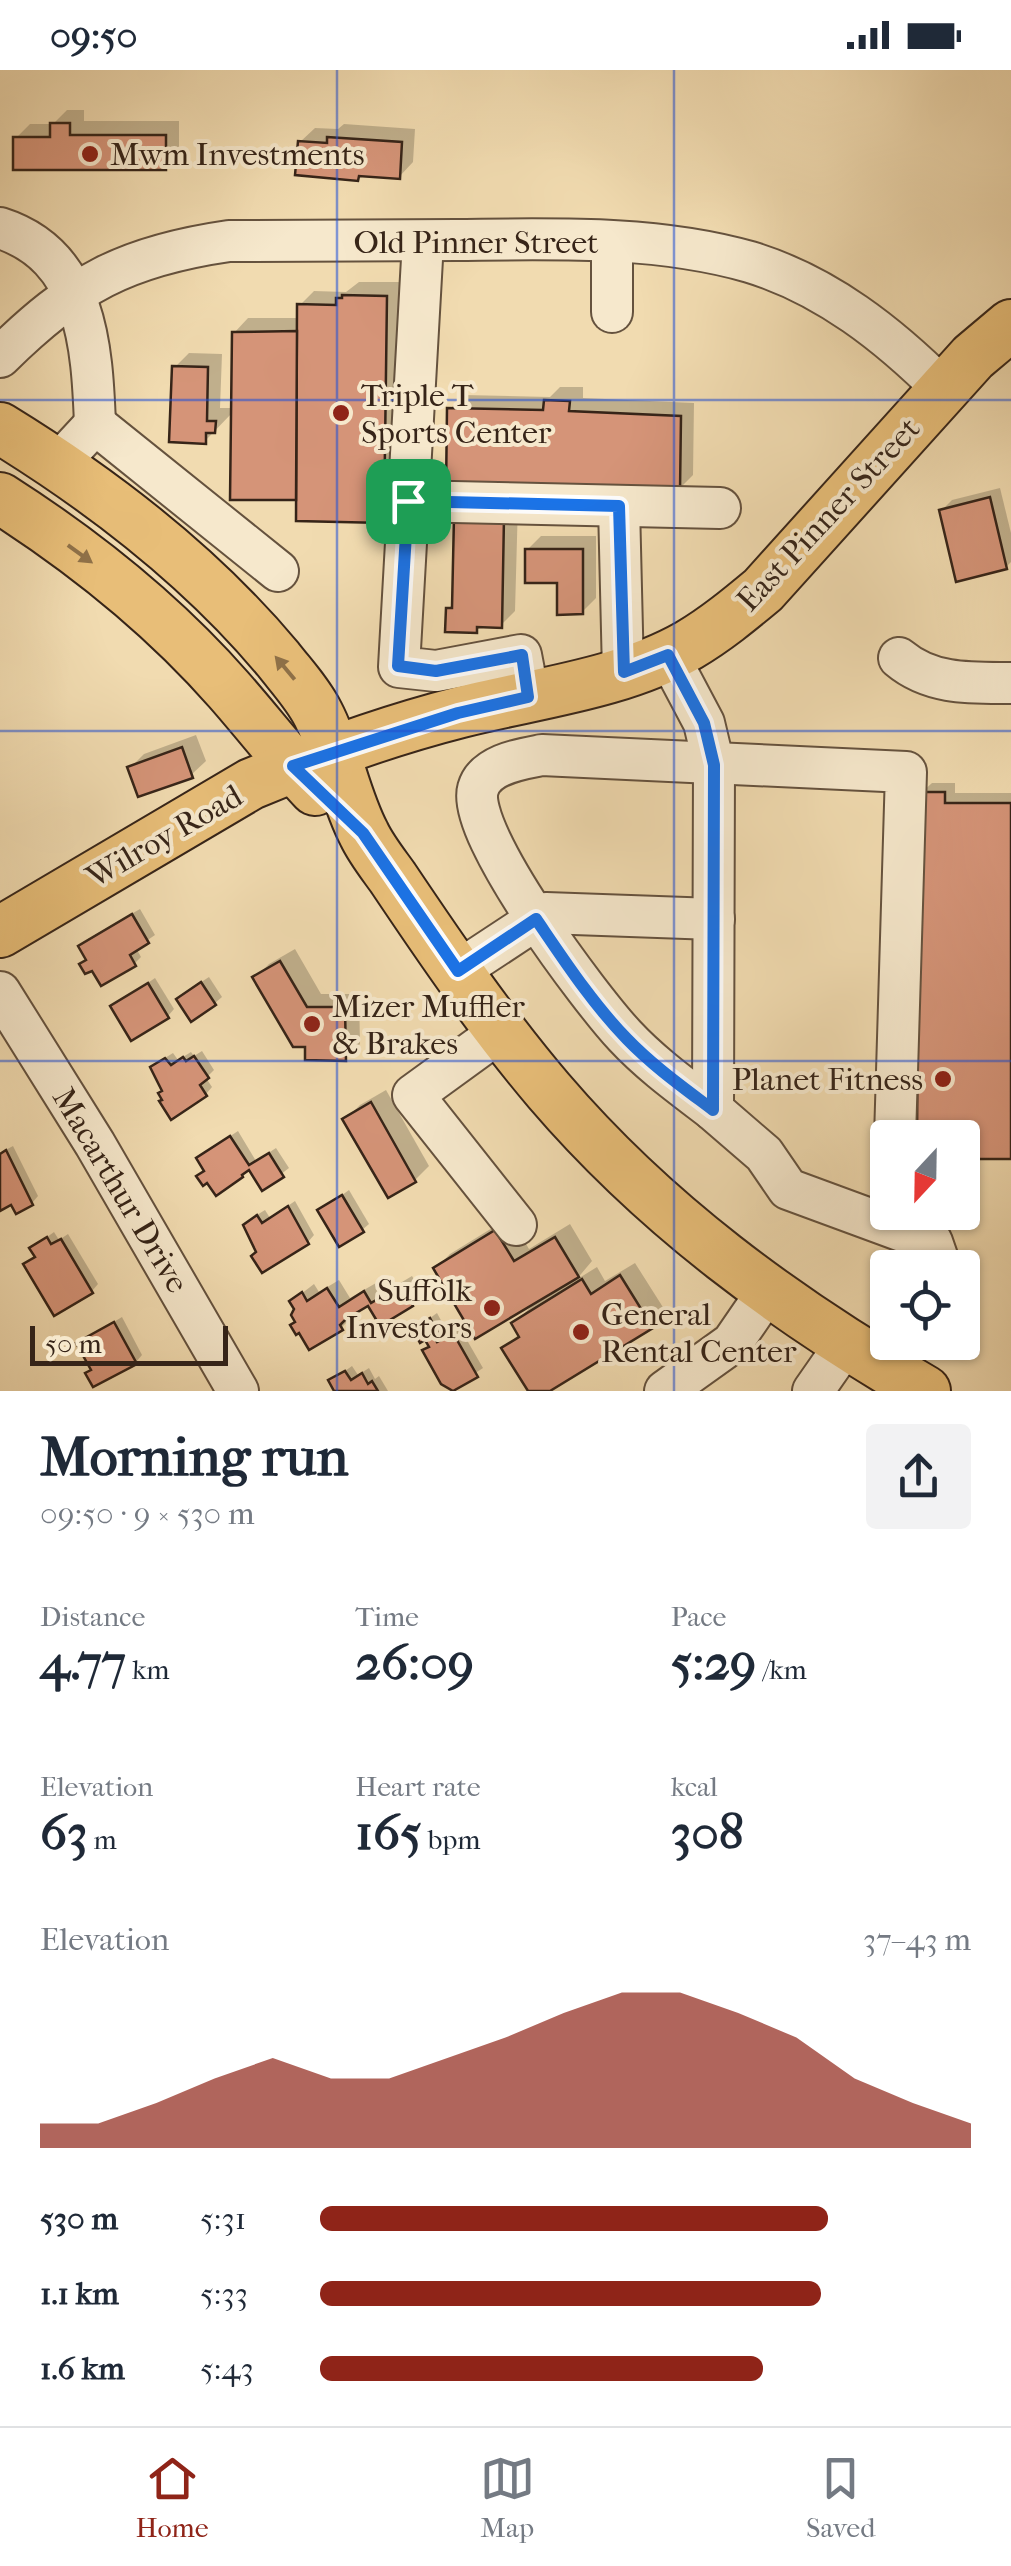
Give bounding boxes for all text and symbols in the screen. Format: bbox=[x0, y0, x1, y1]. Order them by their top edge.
text: 09:50 bbox=[50, 13, 137, 58]
place label: Mwm Investments bbox=[110, 136, 365, 173]
marker: Mwm Investments bbox=[79, 143, 101, 165]
street label: Old Pinner Street bbox=[354, 224, 599, 261]
place label: Triple T Sports Center bbox=[361, 377, 552, 451]
marker: Triple T Sports Center bbox=[330, 402, 352, 424]
street label: East Pinner Street bbox=[729, 410, 928, 619]
pin bbox=[366, 459, 451, 544]
icon: arrive bbox=[381, 474, 436, 529]
one-way arrow bbox=[67, 543, 93, 563]
one-way arrow bbox=[275, 656, 296, 681]
street label: Wilroy Road bbox=[79, 777, 249, 896]
place label: Mizer Muffler & Brakes bbox=[332, 988, 525, 1062]
marker: Mizer Muffler & Brakes bbox=[301, 1013, 323, 1035]
place label: Planet Fitness bbox=[732, 1061, 923, 1098]
marker: Planet Fitness bbox=[932, 1068, 954, 1090]
street label: Macarthur Drive bbox=[45, 1081, 196, 1300]
north arrow bbox=[870, 1120, 980, 1230]
map controls bbox=[870, 1120, 980, 1360]
button: locate bbox=[870, 1250, 980, 1360]
place label: Suffolk Investors bbox=[346, 1272, 473, 1346]
place label: General Rental Center bbox=[601, 1296, 797, 1370]
marker: Suffolk Investors bbox=[481, 1297, 503, 1319]
scale bar bbox=[30, 1321, 228, 1366]
marker: General Rental Center bbox=[570, 1321, 592, 1343]
text: 50 m bbox=[45, 1327, 102, 1360]
button: share bbox=[866, 1424, 971, 1529]
text: Morning run bbox=[40, 1425, 348, 1489]
text: 09:50 · 9 × 530 m bbox=[40, 1495, 255, 1532]
text: Distance bbox=[40, 1600, 145, 1633]
text: Time bbox=[355, 1600, 419, 1633]
text: Pace bbox=[671, 1600, 726, 1633]
text: 4.77 bbox=[40, 1633, 126, 1692]
text: 26:09 bbox=[355, 1633, 474, 1692]
text: 5:29 bbox=[671, 1633, 756, 1692]
text: km bbox=[126, 1653, 170, 1686]
text: /km bbox=[756, 1653, 807, 1686]
text: Elevation bbox=[40, 1770, 153, 1803]
text: Heart rate bbox=[355, 1770, 481, 1803]
text: kcal bbox=[671, 1770, 718, 1803]
text: 63 bbox=[40, 1803, 88, 1862]
text: 165 bbox=[355, 1803, 422, 1862]
text: 308 bbox=[671, 1803, 744, 1862]
text: m bbox=[88, 1823, 117, 1856]
text: bpm bbox=[422, 1823, 481, 1856]
text: Elevation bbox=[40, 1921, 169, 1958]
text: 37–43 m bbox=[863, 1921, 971, 1958]
text: 530 m bbox=[40, 2200, 118, 2237]
text: 5:31 bbox=[200, 2200, 246, 2237]
text: 1.1 km bbox=[40, 2275, 119, 2312]
text: 5:33 bbox=[200, 2275, 248, 2312]
text: 1.6 km bbox=[40, 2350, 125, 2387]
text: 5:43 bbox=[200, 2350, 254, 2387]
tab: Home bbox=[136, 2451, 208, 2544]
tab: Map bbox=[480, 2451, 535, 2544]
tab: Saved bbox=[806, 2451, 875, 2544]

